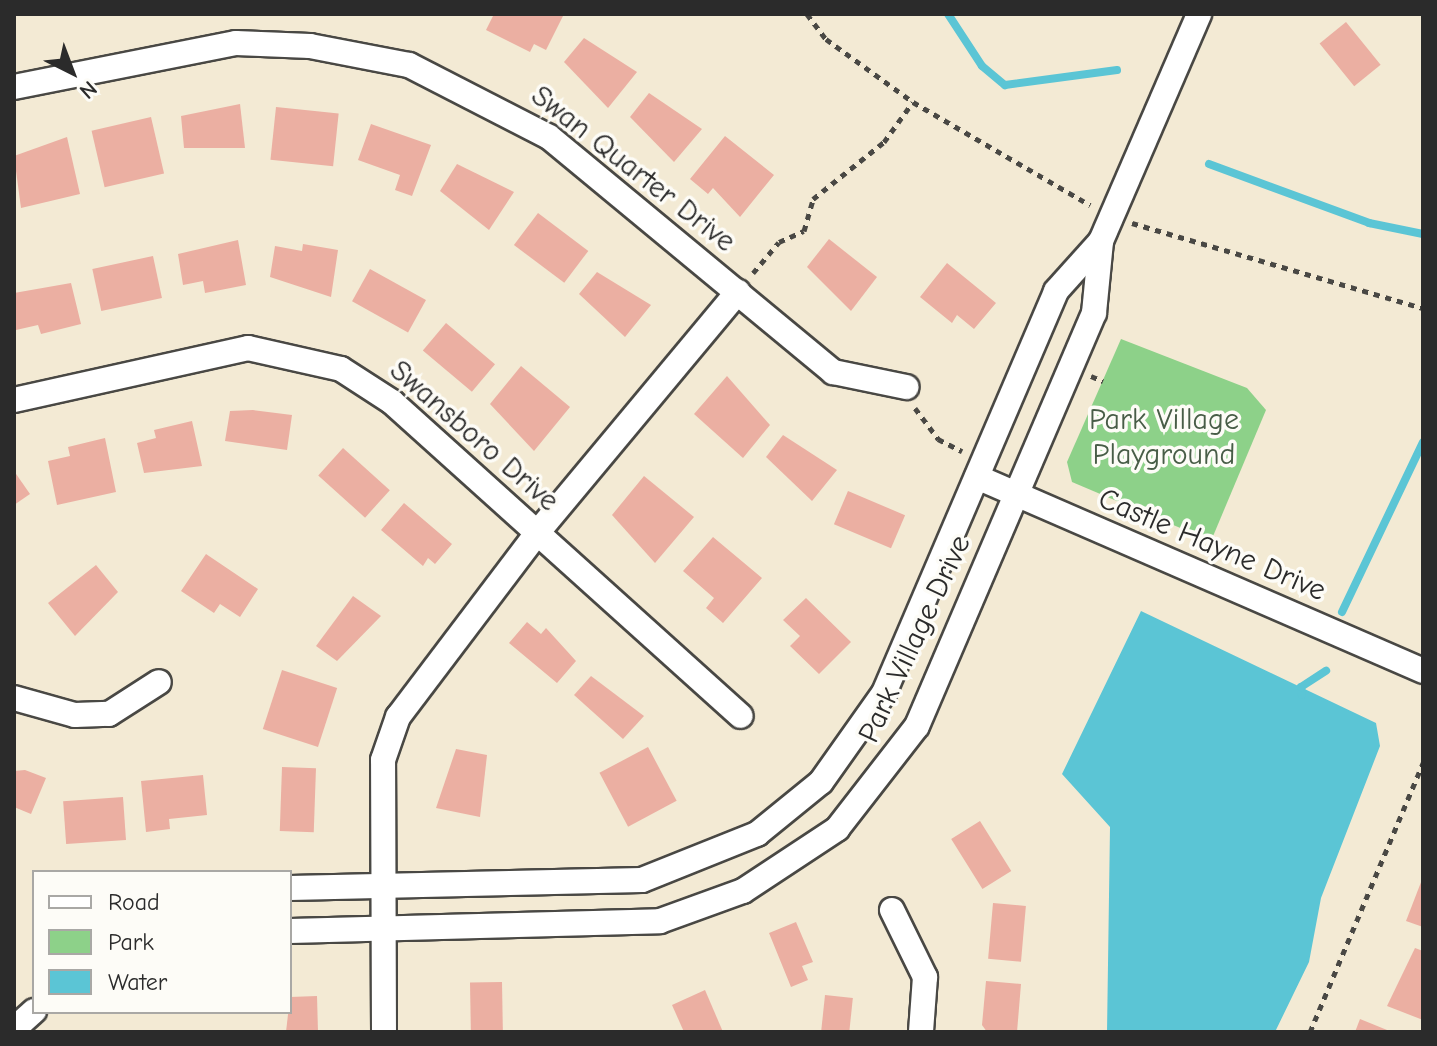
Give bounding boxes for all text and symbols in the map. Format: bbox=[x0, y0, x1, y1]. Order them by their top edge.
north arrow bbox=[32, 32, 112, 112]
text: N bbox=[74, 75, 102, 104]
street label: Swan Quarter Drive bbox=[524, 78, 742, 260]
street label: Swansboro Drive bbox=[382, 353, 566, 519]
park label: Park Village Playground bbox=[1089, 402, 1239, 472]
street label: Castle Hayne Drive bbox=[1093, 481, 1331, 609]
street label: Park Village Drive bbox=[851, 530, 979, 748]
legend bbox=[32, 870, 292, 1014]
text: Road bbox=[108, 888, 160, 916]
text: Park bbox=[108, 928, 154, 956]
text: Water bbox=[108, 968, 167, 996]

